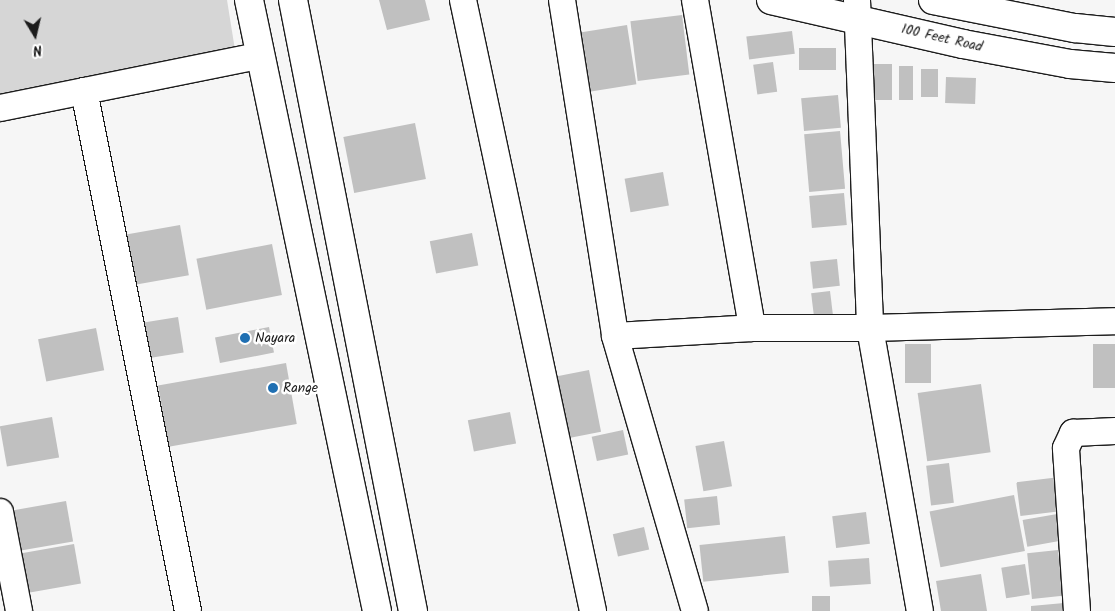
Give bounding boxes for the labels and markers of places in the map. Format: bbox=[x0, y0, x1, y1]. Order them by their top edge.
place label: Nayara bbox=[255, 330, 295, 346]
marker: Nayara bbox=[239, 332, 251, 344]
place label: Range bbox=[283, 380, 318, 396]
marker: Range bbox=[267, 382, 279, 394]

